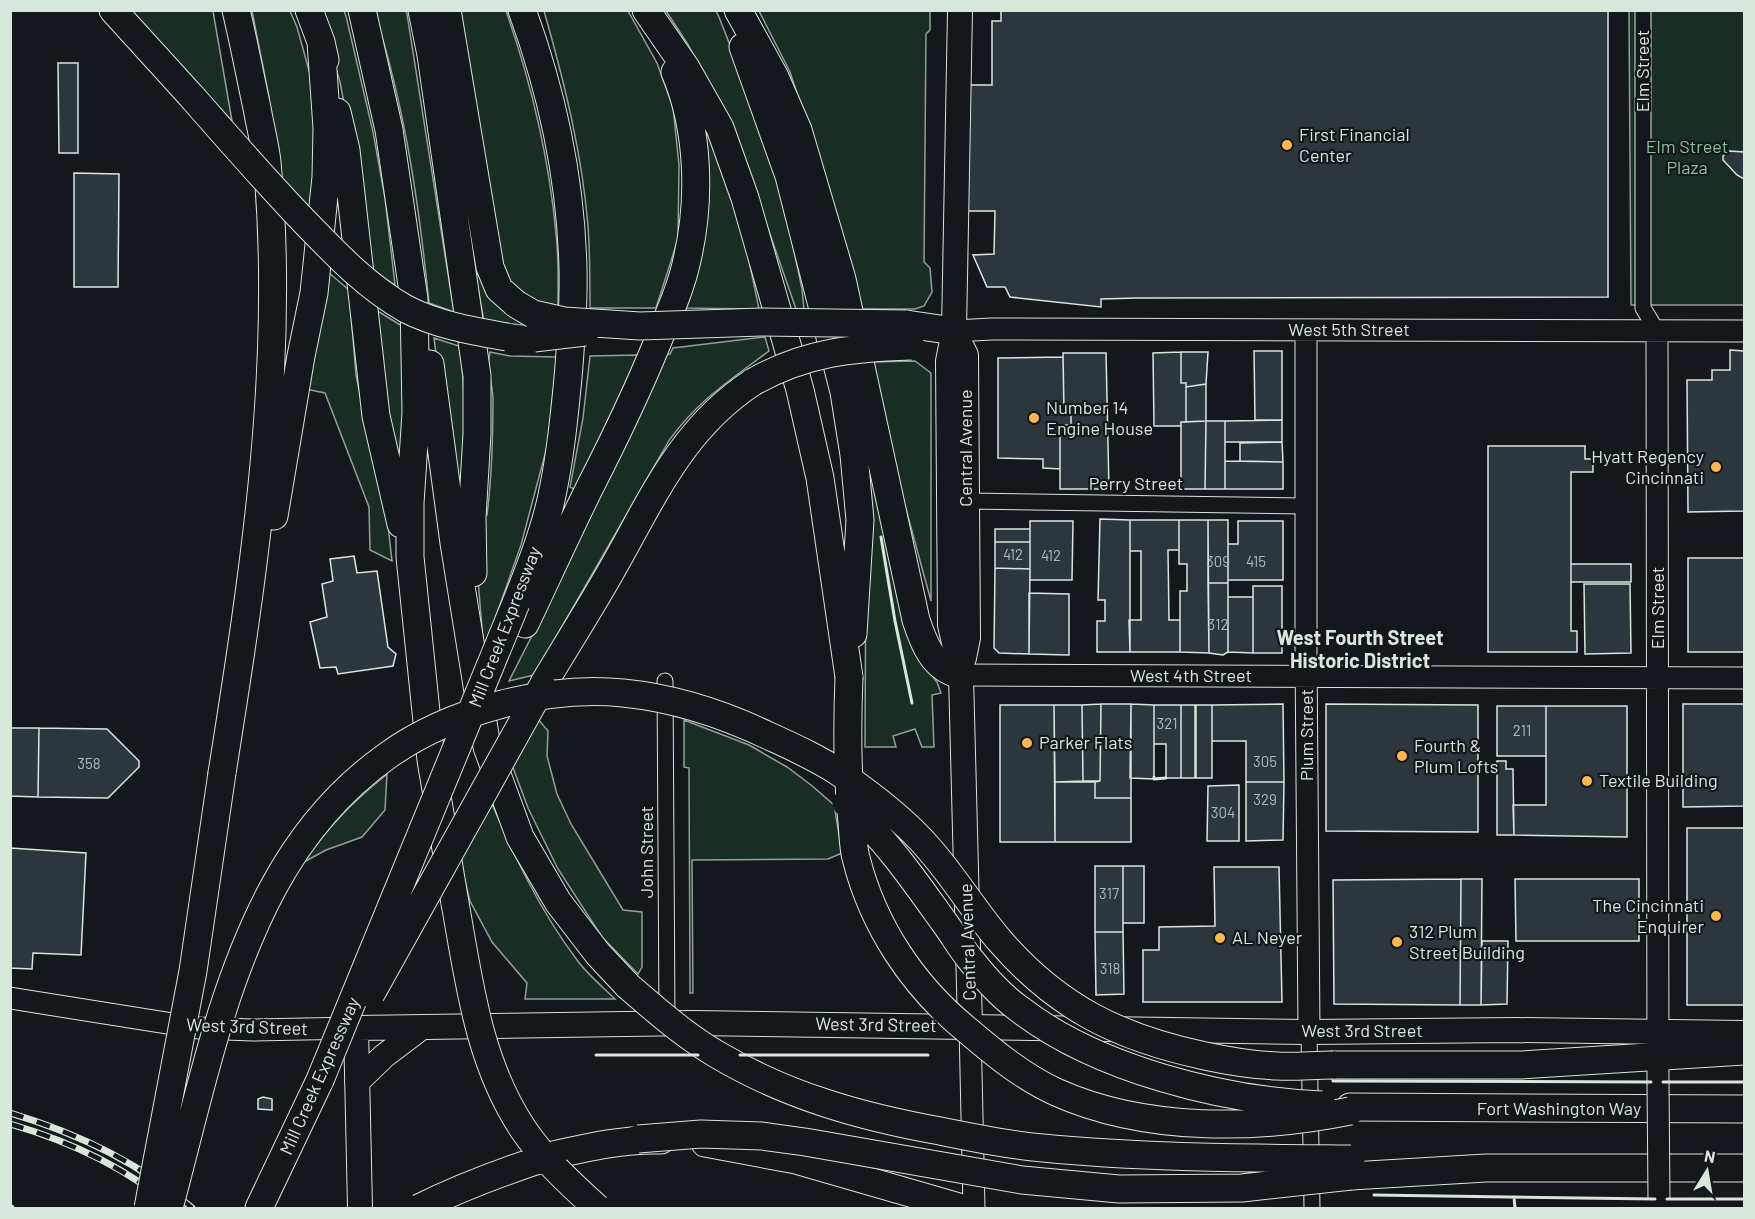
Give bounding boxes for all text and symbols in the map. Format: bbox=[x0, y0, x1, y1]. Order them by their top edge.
street label: Elm Street bbox=[1631, 30, 1653, 112]
place label: First Financial Center bbox=[1299, 123, 1410, 166]
park label: Elm Street Plaza bbox=[1646, 135, 1728, 178]
marker: First Financial Center bbox=[1280, 138, 1294, 152]
street label: West 5th Street bbox=[1288, 318, 1410, 340]
street label: Central Avenue bbox=[954, 389, 976, 507]
place label: Number 14 Engine House bbox=[1046, 396, 1153, 439]
marker: Number 14 Engine House bbox=[1027, 411, 1041, 425]
place label: Hyatt Regency Cincinnati bbox=[1591, 445, 1704, 488]
marker: Hyatt Regency Cincinnati bbox=[1709, 460, 1723, 474]
street label: Perry Street bbox=[1089, 472, 1183, 494]
street label: Mill Creek Expressway bbox=[463, 543, 545, 710]
house number: 412 bbox=[1003, 545, 1023, 563]
house number: 412 bbox=[1041, 546, 1061, 564]
house number: 309 bbox=[1206, 552, 1230, 570]
house number: 415 bbox=[1246, 552, 1266, 570]
street label: Elm Street bbox=[1646, 567, 1668, 649]
house number: 312 bbox=[1208, 615, 1228, 633]
district label: West Fourth Street Historic District bbox=[1276, 625, 1444, 672]
street label: West 4th Street bbox=[1130, 664, 1252, 686]
street label: Plum Street bbox=[1295, 689, 1317, 781]
house number: 321 bbox=[1157, 714, 1177, 732]
house number: 211 bbox=[1513, 721, 1531, 739]
place label: Parker Flats bbox=[1039, 731, 1132, 753]
place label: Fourth & Plum Lofts bbox=[1414, 734, 1498, 777]
marker: Parker Flats bbox=[1020, 736, 1034, 750]
marker: Fourth & Plum Lofts bbox=[1395, 749, 1409, 763]
house number: 305 bbox=[1253, 752, 1277, 770]
house number: 358 bbox=[77, 754, 101, 772]
place label: Textile Building bbox=[1599, 769, 1718, 791]
marker: Textile Building bbox=[1580, 774, 1594, 788]
house number: 329 bbox=[1253, 790, 1277, 808]
house number: 304 bbox=[1211, 803, 1235, 821]
street label: John Street bbox=[635, 806, 657, 898]
street label: Central Avenue bbox=[954, 883, 980, 1001]
house number: 317 bbox=[1099, 884, 1119, 902]
place label: The Cincinnati Enquirer bbox=[1592, 894, 1704, 937]
marker: The Cincinnati Enquirer bbox=[1709, 909, 1723, 923]
place label: 312 Plum Street Building bbox=[1409, 920, 1525, 963]
place label: AL Neyer bbox=[1232, 926, 1303, 948]
marker: AL Neyer bbox=[1213, 931, 1227, 945]
marker: 312 Plum Street Building bbox=[1390, 935, 1404, 949]
house number: 318 bbox=[1100, 959, 1120, 977]
street label: Mill Creek Expressway bbox=[274, 993, 364, 1158]
street label: West 3rd Street bbox=[815, 1012, 937, 1036]
street label: West 3rd Street bbox=[186, 1013, 308, 1039]
street label: West 3rd Street bbox=[1301, 1019, 1423, 1041]
street label: Fort Washington Way bbox=[1477, 1097, 1641, 1119]
north arrow bbox=[1677, 1141, 1737, 1201]
text: N bbox=[1703, 1145, 1717, 1166]

